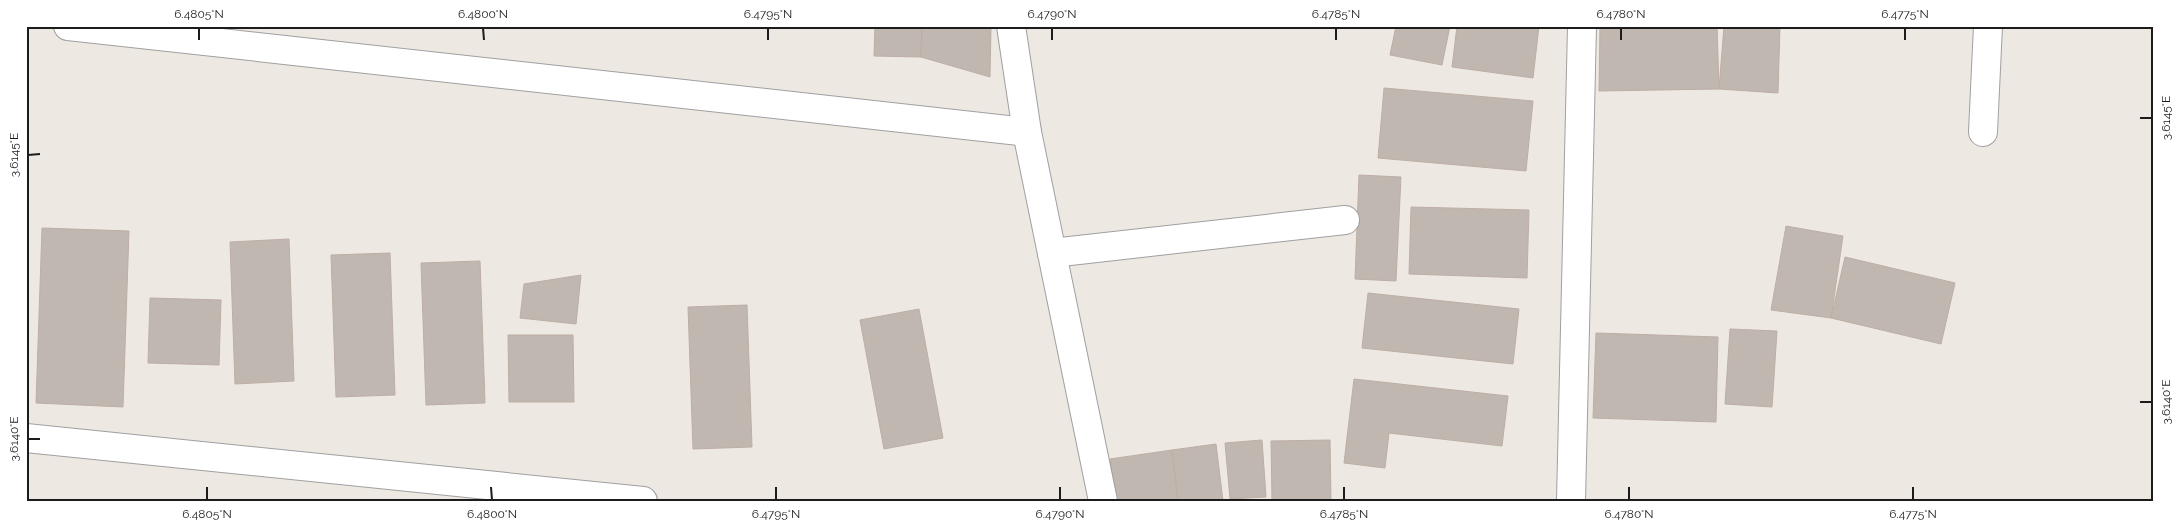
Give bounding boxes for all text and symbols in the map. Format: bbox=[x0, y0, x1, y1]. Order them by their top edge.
text: 6.4805°N bbox=[174, 7, 224, 21]
text: 6.4800°N bbox=[458, 7, 508, 21]
text: 6.4795°N bbox=[744, 7, 792, 21]
text: 6.4790°N bbox=[1028, 7, 1076, 21]
text: 6.4785°N bbox=[1312, 7, 1360, 21]
text: 6.4780°N bbox=[1596, 7, 1646, 21]
text: 6.4775°N bbox=[1881, 7, 1929, 21]
text: 3.6145°E bbox=[2159, 96, 2173, 140]
text: 3.6145°E bbox=[7, 133, 21, 177]
text: 3.6140°E bbox=[2159, 379, 2173, 425]
text: 3.6140°E bbox=[7, 416, 21, 462]
text: 6.4805°N bbox=[182, 507, 232, 521]
text: 6.4800°N bbox=[467, 507, 517, 521]
text: 6.4795°N bbox=[752, 507, 800, 521]
text: 6.4790°N bbox=[1036, 507, 1084, 521]
text: 6.4785°N bbox=[1320, 507, 1368, 521]
text: 6.4780°N bbox=[1604, 507, 1654, 521]
text: 6.4775°N bbox=[1889, 507, 1937, 521]

